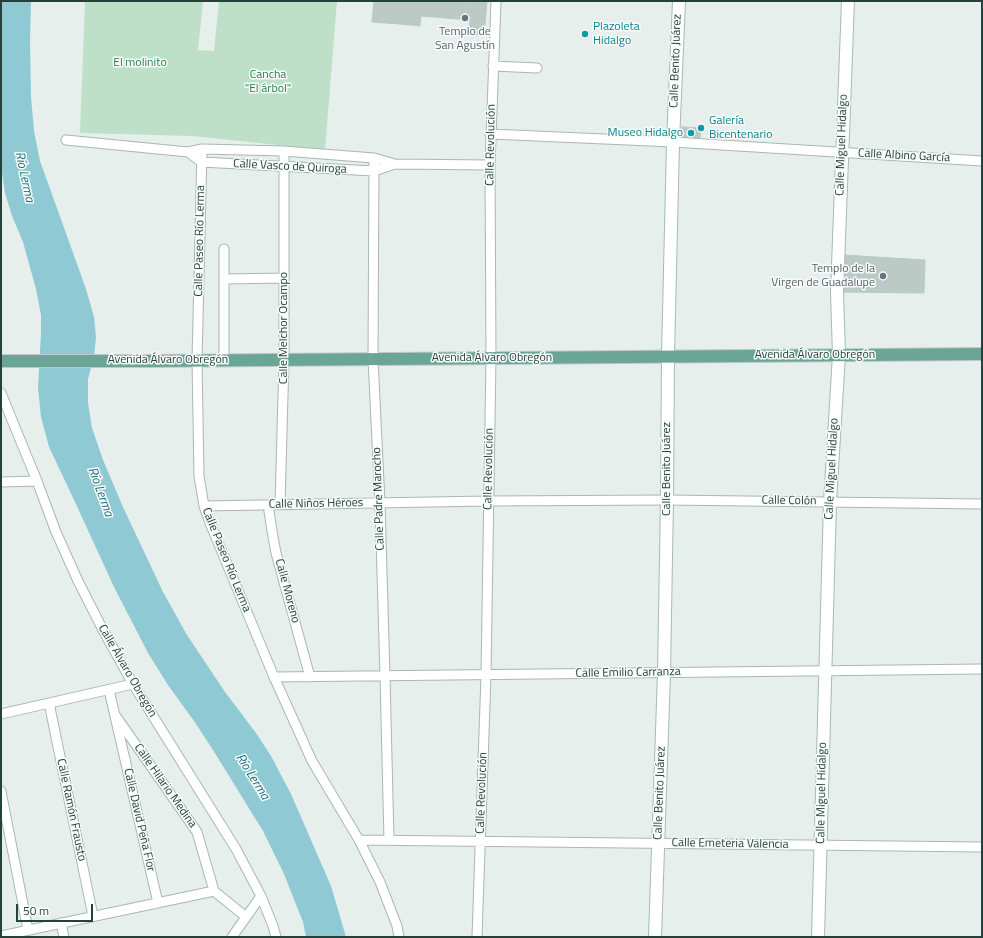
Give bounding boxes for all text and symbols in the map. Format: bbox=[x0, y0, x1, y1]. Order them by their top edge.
marker: Templo de San Agustín bbox=[460, 13, 470, 23]
street label: Calle Benito Juárez bbox=[667, 14, 685, 108]
place label: Plazoleta Hidalgo bbox=[593, 20, 640, 48]
place label: Templo de San Agustín bbox=[435, 25, 495, 53]
marker: Plazoleta Hidalgo bbox=[580, 29, 590, 39]
park label: El molinito bbox=[113, 56, 167, 70]
park label: Cancha "El árbol" bbox=[245, 68, 291, 96]
street label: Calle Miguel Hidalgo bbox=[833, 94, 851, 196]
street label: Calle Revolución bbox=[483, 104, 499, 186]
place label: Galería Bicentenario bbox=[709, 114, 772, 142]
marker: Galería Bicentenario bbox=[696, 123, 706, 133]
place label: Museo Hidalgo bbox=[608, 126, 683, 140]
marker: Museo Hidalgo bbox=[686, 128, 696, 138]
street label: Calle Albino García bbox=[857, 146, 951, 166]
water label: Río Lerma bbox=[11, 150, 37, 204]
street label: Calle Vasco de Quiroga bbox=[233, 157, 347, 177]
street label: Calle Paseo Río Lerma bbox=[192, 185, 208, 297]
place label: Templo de la Virgen de Guadalupe bbox=[771, 262, 875, 290]
marker: Templo de la Virgen de Guadalupe bbox=[878, 271, 888, 281]
street label: Calle Melchor Ocampo bbox=[277, 272, 291, 384]
street label: Avenida Álvaro Obregón bbox=[755, 348, 875, 362]
street label: Avenida Álvaro Obregón bbox=[432, 351, 552, 365]
street label: Avenida Álvaro Obregón bbox=[108, 353, 228, 367]
street label: Calle Miguel Hidalgo bbox=[822, 418, 842, 520]
street label: Calle Benito Juárez bbox=[660, 422, 674, 516]
street label: Calle Revolución bbox=[481, 428, 497, 510]
street label: Calle Padre Marocho bbox=[370, 447, 388, 551]
water label: Río Lerma bbox=[84, 465, 116, 519]
street label: Calle Colón bbox=[761, 493, 817, 509]
street label: Calle Niños Héroes bbox=[269, 496, 363, 512]
street label: Calle Paseo Río Lerma bbox=[198, 506, 254, 614]
street label: Calle Moreno bbox=[272, 557, 302, 625]
street label: Calle Álvaro Obregón bbox=[95, 622, 159, 720]
street label: Calle Emilio Carranza bbox=[575, 665, 681, 681]
street label: Calle Hilario Medina bbox=[131, 741, 199, 831]
street label: Calle Miguel Hidalgo bbox=[814, 742, 830, 844]
street label: Calle Benito Juárez bbox=[651, 746, 669, 840]
water label: Río Lerma bbox=[232, 751, 272, 803]
street label: Calle Revolución bbox=[473, 752, 491, 834]
street label: Calle Ramón Frausto bbox=[53, 757, 89, 863]
street label: Calle David Peña Flor bbox=[120, 767, 158, 873]
street label: Calle Emeteria Valencia bbox=[671, 836, 789, 852]
scale bar bbox=[18, 896, 95, 922]
text: 50 m bbox=[23, 901, 49, 920]

